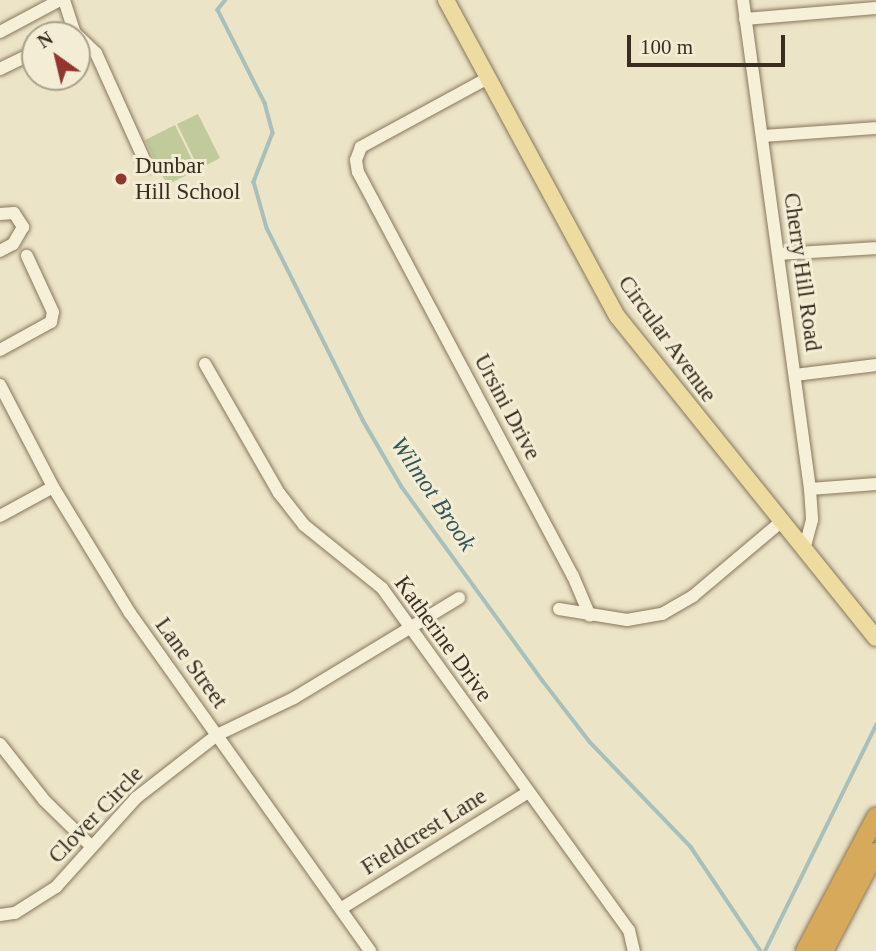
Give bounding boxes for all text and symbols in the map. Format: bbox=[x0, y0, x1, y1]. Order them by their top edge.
north arrow bbox=[21, 21, 91, 91]
scale bar bbox=[631, 21, 788, 65]
text: N bbox=[34, 27, 57, 52]
text: 100 m bbox=[640, 35, 693, 59]
place label: Dunbar Hill School bbox=[135, 152, 240, 206]
marker: Dunbar Hill School bbox=[113, 171, 129, 187]
street label: Cherry Hill Road bbox=[777, 191, 827, 353]
street label: Circular Avenue bbox=[611, 270, 723, 408]
street label: Ursini Drive bbox=[468, 349, 546, 465]
water label: Wilmot Brook bbox=[384, 431, 482, 557]
street label: Katherine Drive bbox=[388, 571, 498, 707]
street label: Lane Street bbox=[149, 612, 233, 714]
street label: Clover Circle bbox=[43, 761, 149, 869]
street label: Fieldcrest Lane bbox=[356, 783, 492, 881]

